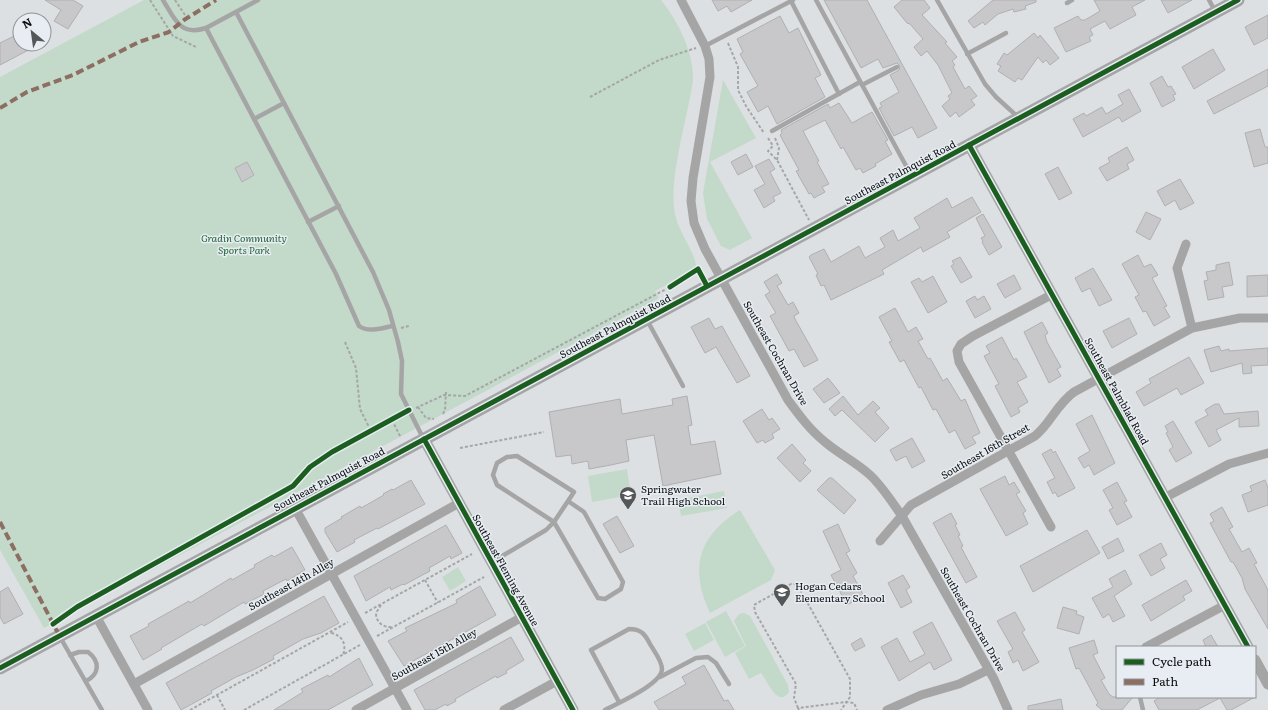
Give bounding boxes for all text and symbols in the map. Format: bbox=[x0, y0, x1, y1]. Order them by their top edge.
north arrow bbox=[12, 12, 52, 52]
text: N bbox=[19, 13, 35, 32]
street label: Southeast Palmquist Road bbox=[841, 136, 958, 207]
park label: Gradin Community Sports Park bbox=[201, 230, 287, 257]
street label: Southeast Palmquist Road bbox=[556, 290, 673, 361]
street label: Southeast Cochran Drive bbox=[740, 298, 813, 408]
street label: Southeast Palmblad Road bbox=[1082, 334, 1153, 447]
street label: Southeast 16th Street bbox=[938, 419, 1032, 482]
street label: Southeast Palmquist Road bbox=[270, 443, 387, 514]
place label: Springwater Trail High School bbox=[641, 481, 726, 508]
school or university icon: Springwater Trail High School bbox=[618, 485, 638, 510]
street label: Southeast Fleming Avenue bbox=[469, 511, 544, 629]
street label: Southeast 14th Alley bbox=[245, 554, 337, 613]
street label: Southeast Cochran Drive bbox=[937, 564, 1010, 674]
place label: Hogan Cedars Elementary School bbox=[795, 578, 885, 605]
school or university icon: Hogan Cedars Elementary School bbox=[772, 582, 792, 607]
street label: Southeast 15th Alley bbox=[388, 624, 480, 683]
legend bbox=[1116, 646, 1256, 698]
text: Cycle path bbox=[1152, 652, 1212, 670]
text: Path bbox=[1152, 672, 1178, 690]

